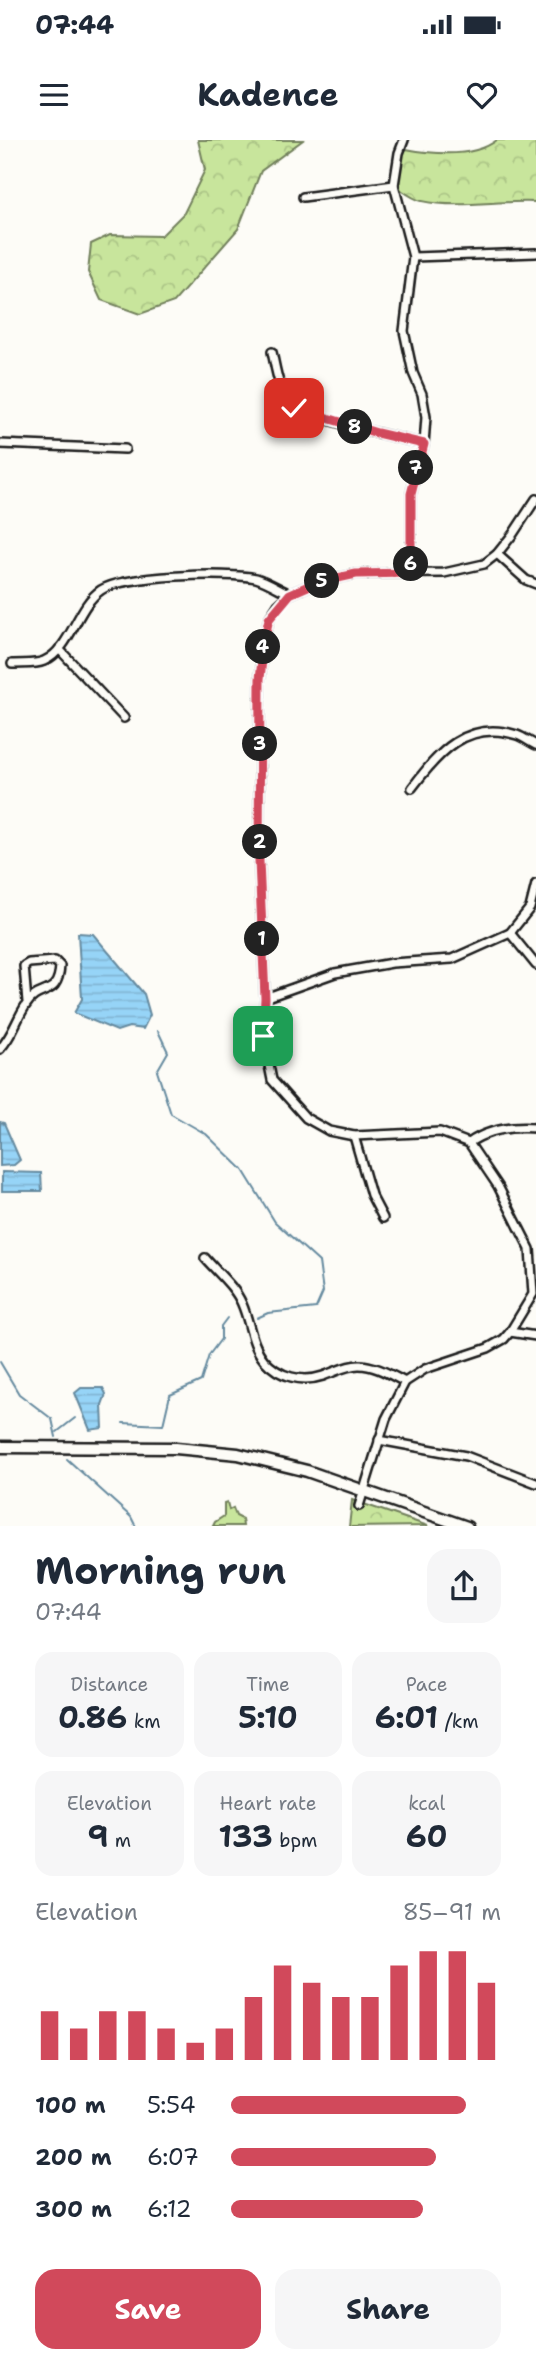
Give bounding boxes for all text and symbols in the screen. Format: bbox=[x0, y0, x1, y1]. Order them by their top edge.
text: 07:44 bbox=[35, 7, 114, 42]
text: Kadence bbox=[197, 73, 339, 116]
icon: menu bbox=[35, 76, 73, 114]
icon: heart bbox=[463, 76, 501, 114]
pin bbox=[264, 378, 324, 438]
icon: check bbox=[275, 389, 313, 427]
pin: 8 bbox=[338, 410, 372, 444]
text: 8 bbox=[348, 414, 361, 439]
pin: 7 bbox=[398, 450, 434, 486]
text: 7 bbox=[409, 455, 422, 480]
pin: 6 bbox=[394, 546, 428, 582]
text: 6 bbox=[404, 551, 417, 576]
pin: 5 bbox=[304, 564, 340, 598]
text: 5 bbox=[316, 568, 327, 593]
pin: 4 bbox=[246, 630, 280, 664]
text: 4 bbox=[256, 634, 269, 659]
pin: 3 bbox=[243, 726, 278, 762]
text: 3 bbox=[253, 731, 266, 756]
pin: 2 bbox=[243, 824, 278, 860]
text: 2 bbox=[253, 829, 266, 854]
pin: 1 bbox=[244, 922, 280, 956]
text: 1 bbox=[257, 926, 266, 951]
pin bbox=[233, 1006, 293, 1066]
icon: arrive bbox=[244, 1017, 282, 1055]
text: Morning run bbox=[35, 1545, 286, 1596]
button: share bbox=[427, 1549, 501, 1623]
text: 07:44 bbox=[35, 1597, 102, 1627]
text: Distance bbox=[70, 1672, 148, 1697]
text: Time bbox=[246, 1672, 290, 1697]
text: Pace bbox=[406, 1672, 448, 1697]
text: 0.86 bbox=[58, 1697, 127, 1738]
text: 5:10 bbox=[238, 1697, 298, 1738]
text: 6:01 bbox=[375, 1697, 438, 1738]
text: km bbox=[127, 1709, 161, 1734]
text: /km bbox=[438, 1709, 479, 1734]
text: Elevation bbox=[67, 1791, 152, 1816]
text: Heart rate bbox=[220, 1791, 316, 1816]
text: kcal bbox=[408, 1791, 445, 1816]
text: 9 bbox=[87, 1816, 108, 1857]
text: 133 bbox=[218, 1816, 273, 1857]
text: 60 bbox=[406, 1816, 448, 1857]
text: m bbox=[108, 1828, 131, 1853]
text: bpm bbox=[273, 1828, 318, 1853]
text: Elevation bbox=[35, 1897, 138, 1927]
text: 85–91 m bbox=[403, 1897, 501, 1927]
text: 100 m bbox=[35, 2090, 106, 2120]
text: 5:54 bbox=[147, 2090, 196, 2120]
text: 200 m bbox=[35, 2142, 112, 2172]
text: 6:07 bbox=[147, 2142, 199, 2172]
text: 300 m bbox=[35, 2194, 112, 2224]
text: 6:12 bbox=[147, 2194, 192, 2224]
button: Save bbox=[35, 2269, 261, 2349]
button: Share bbox=[275, 2269, 501, 2349]

